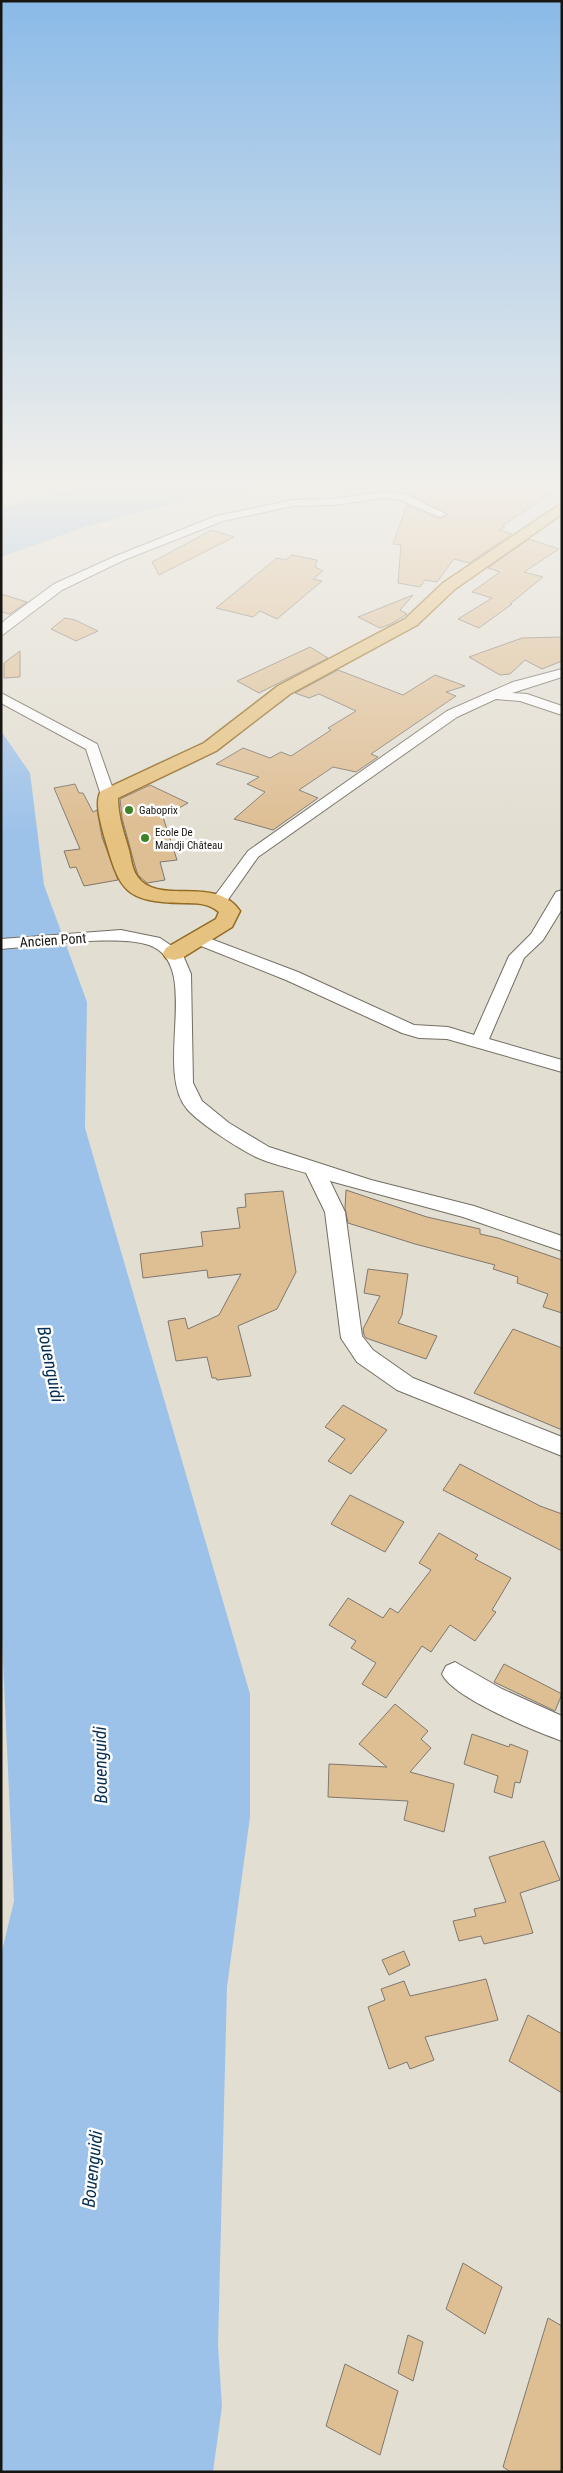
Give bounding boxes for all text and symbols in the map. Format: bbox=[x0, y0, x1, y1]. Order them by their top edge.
marker: Gaboprix bbox=[123, 804, 135, 816]
place label: Gaboprix bbox=[139, 804, 178, 817]
place label: Ecole De Mandji Château bbox=[155, 826, 223, 852]
marker: Ecole De Mandji Château bbox=[139, 832, 151, 844]
street label: Ancien Pont bbox=[19, 930, 87, 950]
water label: Bouenguidi bbox=[33, 1324, 69, 1405]
water label: Bouenguidi bbox=[89, 1725, 111, 1804]
water label: Bouenguidi bbox=[78, 2129, 107, 2208]

